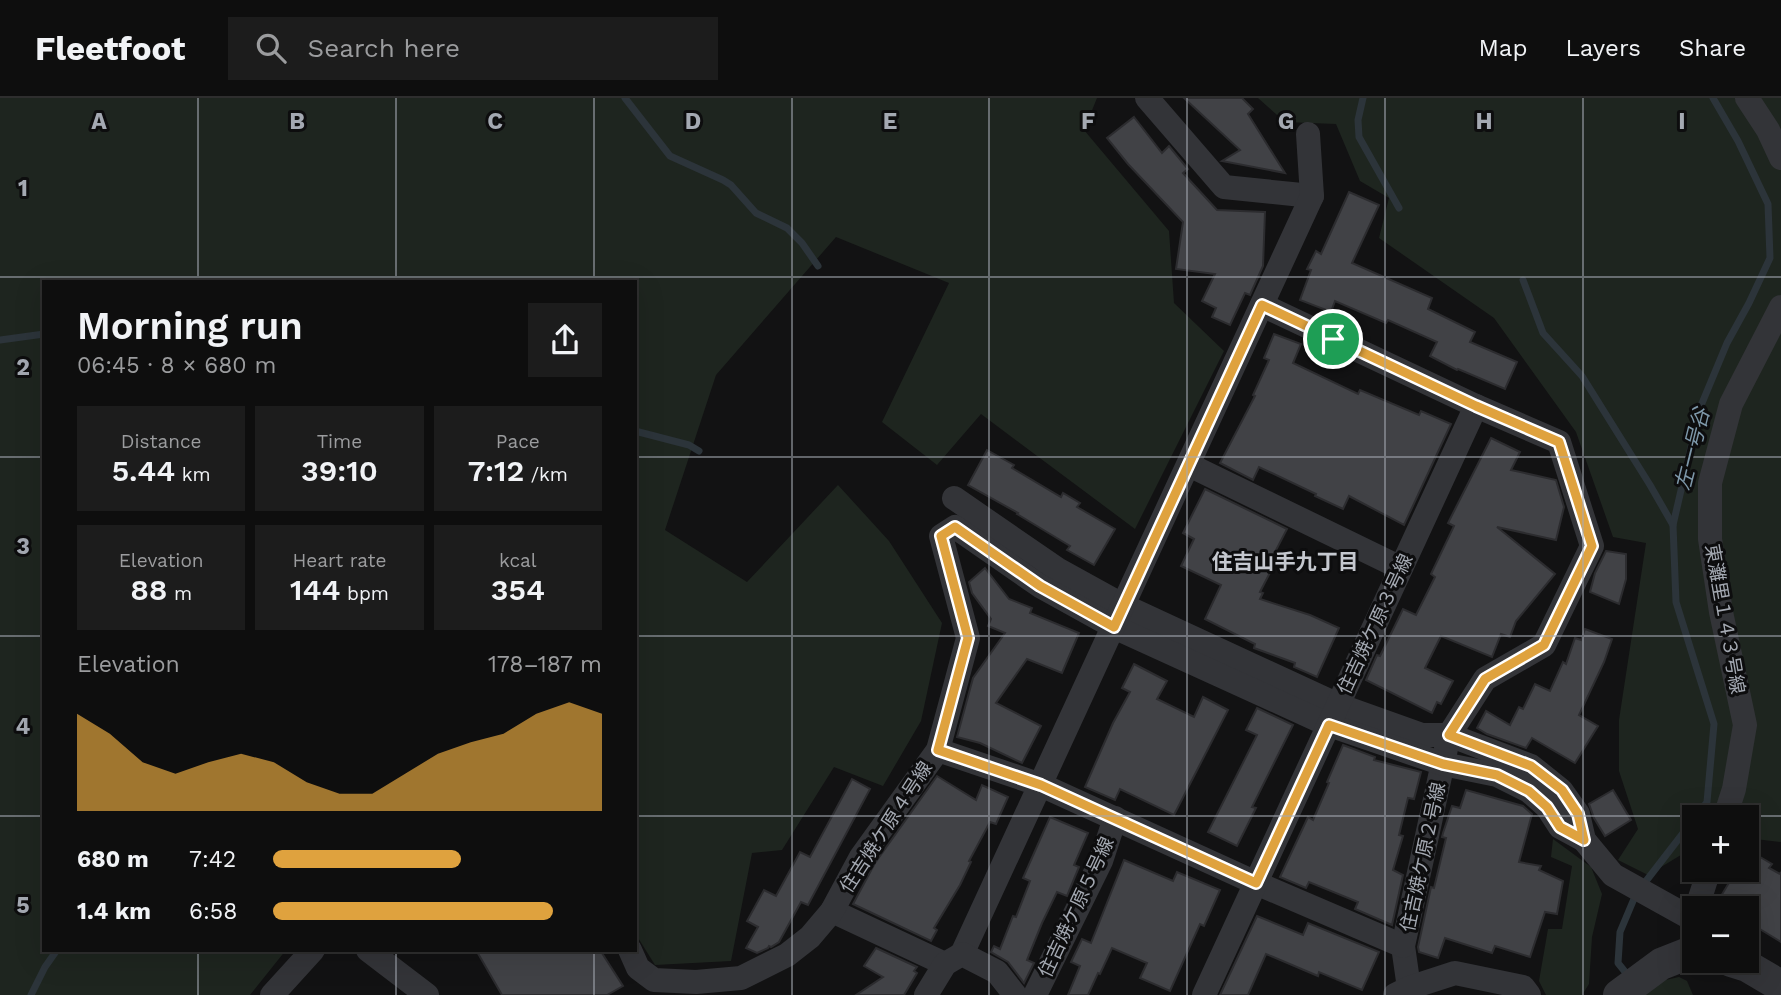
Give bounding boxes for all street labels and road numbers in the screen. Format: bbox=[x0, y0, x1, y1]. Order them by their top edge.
street label: 東灘里１４３号線 bbox=[1700, 542, 1750, 696]
street label: 住吉焼ケ原３号線 bbox=[1332, 550, 1418, 698]
street label: 住吉焼ケ原４号線 bbox=[835, 757, 937, 897]
street label: 住吉焼ケ原２号線 bbox=[1396, 780, 1450, 934]
street label: 住吉焼ケ原５号線 bbox=[1033, 833, 1119, 981]

